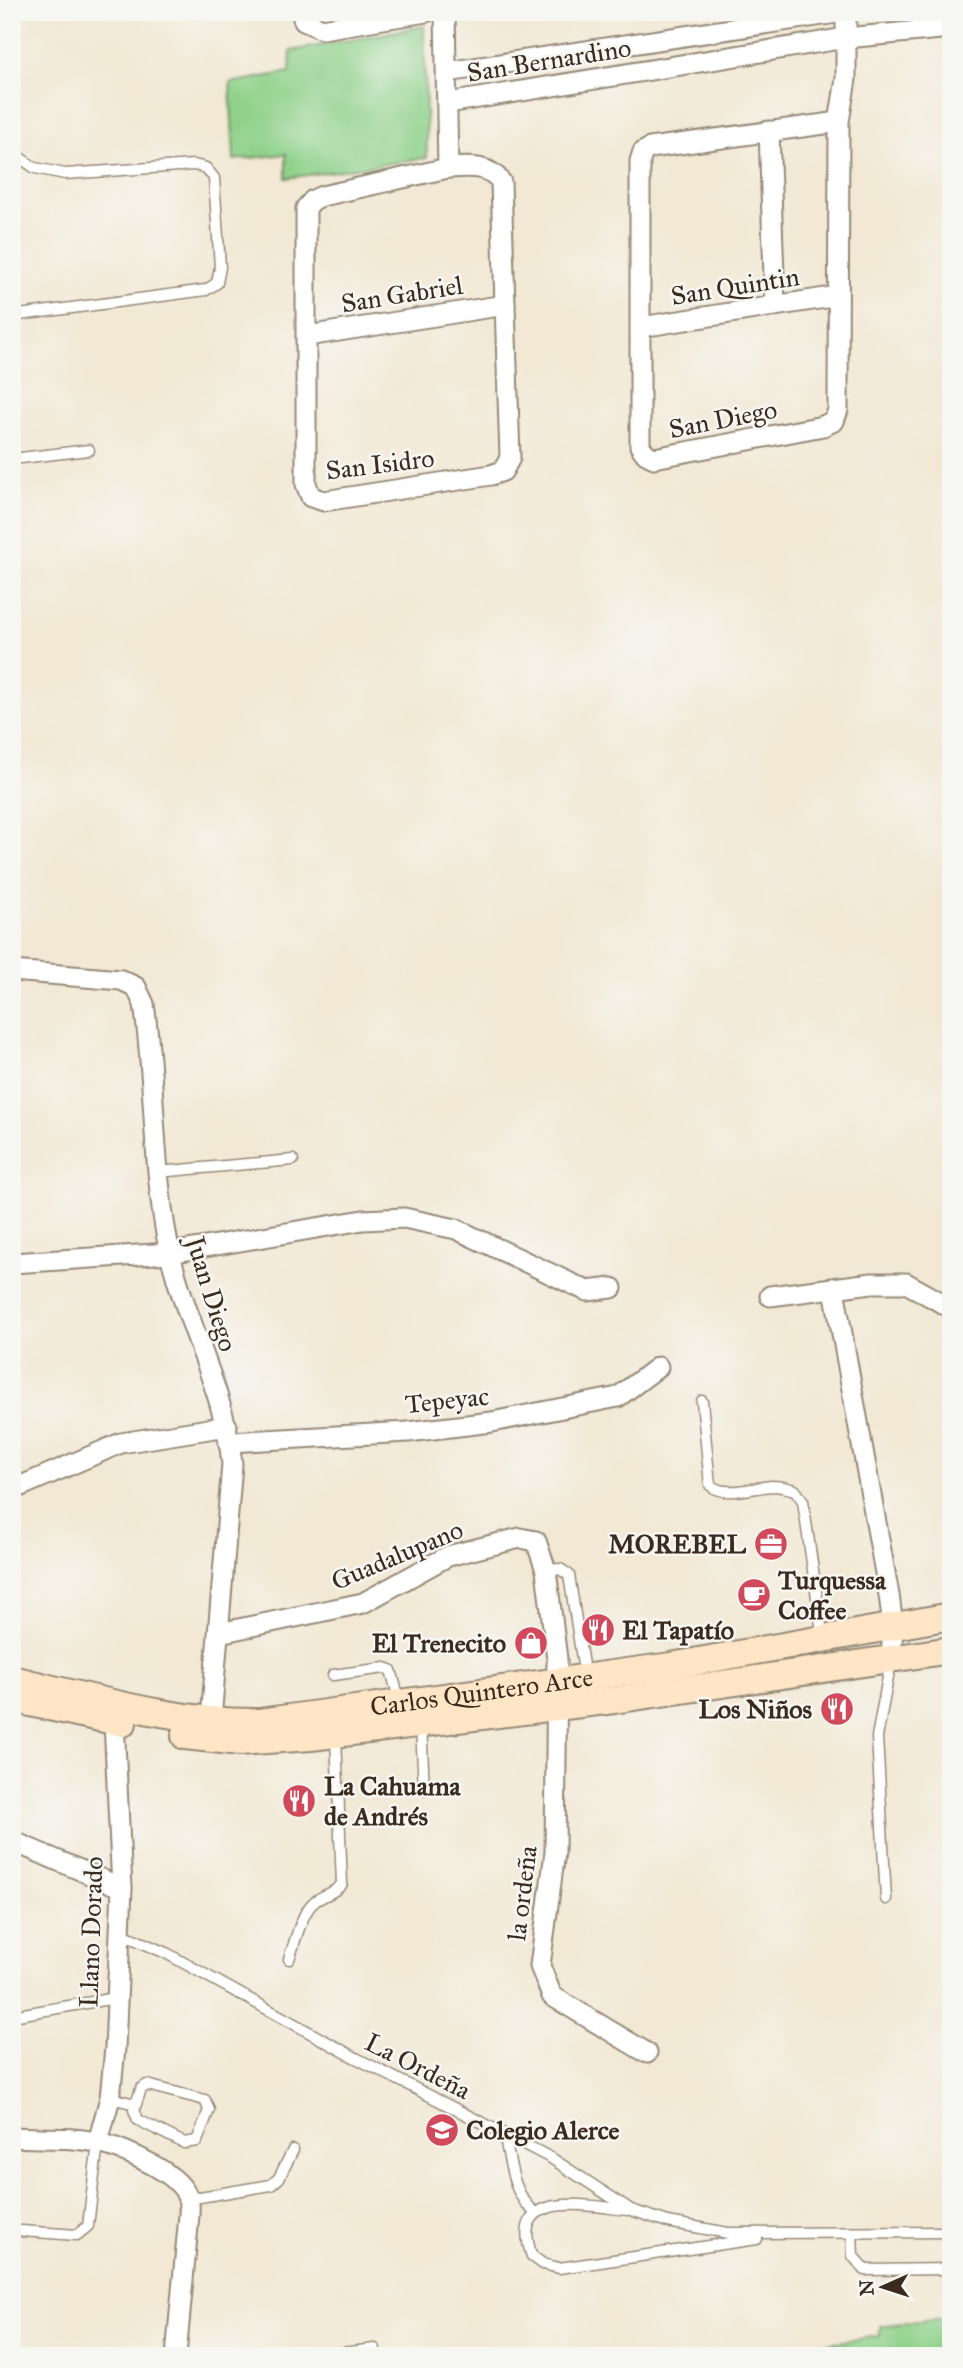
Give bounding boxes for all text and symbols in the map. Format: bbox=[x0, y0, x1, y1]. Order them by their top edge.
street label: San Bernardino bbox=[465, 31, 633, 89]
street label: San Quintin bbox=[669, 260, 801, 312]
street label: San Gabriel bbox=[339, 269, 465, 319]
street label: San Diego bbox=[666, 393, 780, 445]
street label: San Isidro bbox=[324, 441, 436, 487]
street label: Juan Diego bbox=[179, 1230, 245, 1355]
street label: Tepeyac bbox=[403, 1380, 491, 1420]
street label: Guadalupano bbox=[326, 1513, 468, 1597]
office icon: MOREBEL bbox=[752, 1525, 790, 1563]
place label: MOREBEL bbox=[608, 1528, 747, 1560]
place label: Turquessa Coffee bbox=[777, 1564, 887, 1626]
cafe icon: Turquessa Coffee bbox=[735, 1576, 773, 1614]
restaurant icon: El Tapatío bbox=[579, 1611, 617, 1649]
place label: El Tapatío bbox=[622, 1614, 734, 1646]
shop icon: El Trenecito bbox=[512, 1624, 550, 1662]
place label: El Trenecito bbox=[372, 1627, 506, 1659]
street label: Carlos Quintero Arce bbox=[368, 1661, 595, 1723]
restaurant icon: Los Niños bbox=[818, 1690, 856, 1728]
place label: Los Niños bbox=[698, 1693, 813, 1725]
place label: La Cahuama de Andrés bbox=[324, 1770, 461, 1832]
restaurant icon: La Cahuama de Andrés bbox=[280, 1782, 318, 1820]
street label: la ordeña bbox=[500, 1844, 544, 1942]
street label: Llano Dorado bbox=[72, 1856, 110, 2008]
street label: La Ordeña bbox=[360, 2026, 476, 2106]
school or university icon: Colegio Alerce bbox=[423, 2111, 461, 2149]
place label: Colegio Alerce bbox=[466, 2114, 620, 2147]
north arrow bbox=[848, 2252, 918, 2322]
text: N bbox=[855, 2279, 878, 2297]

